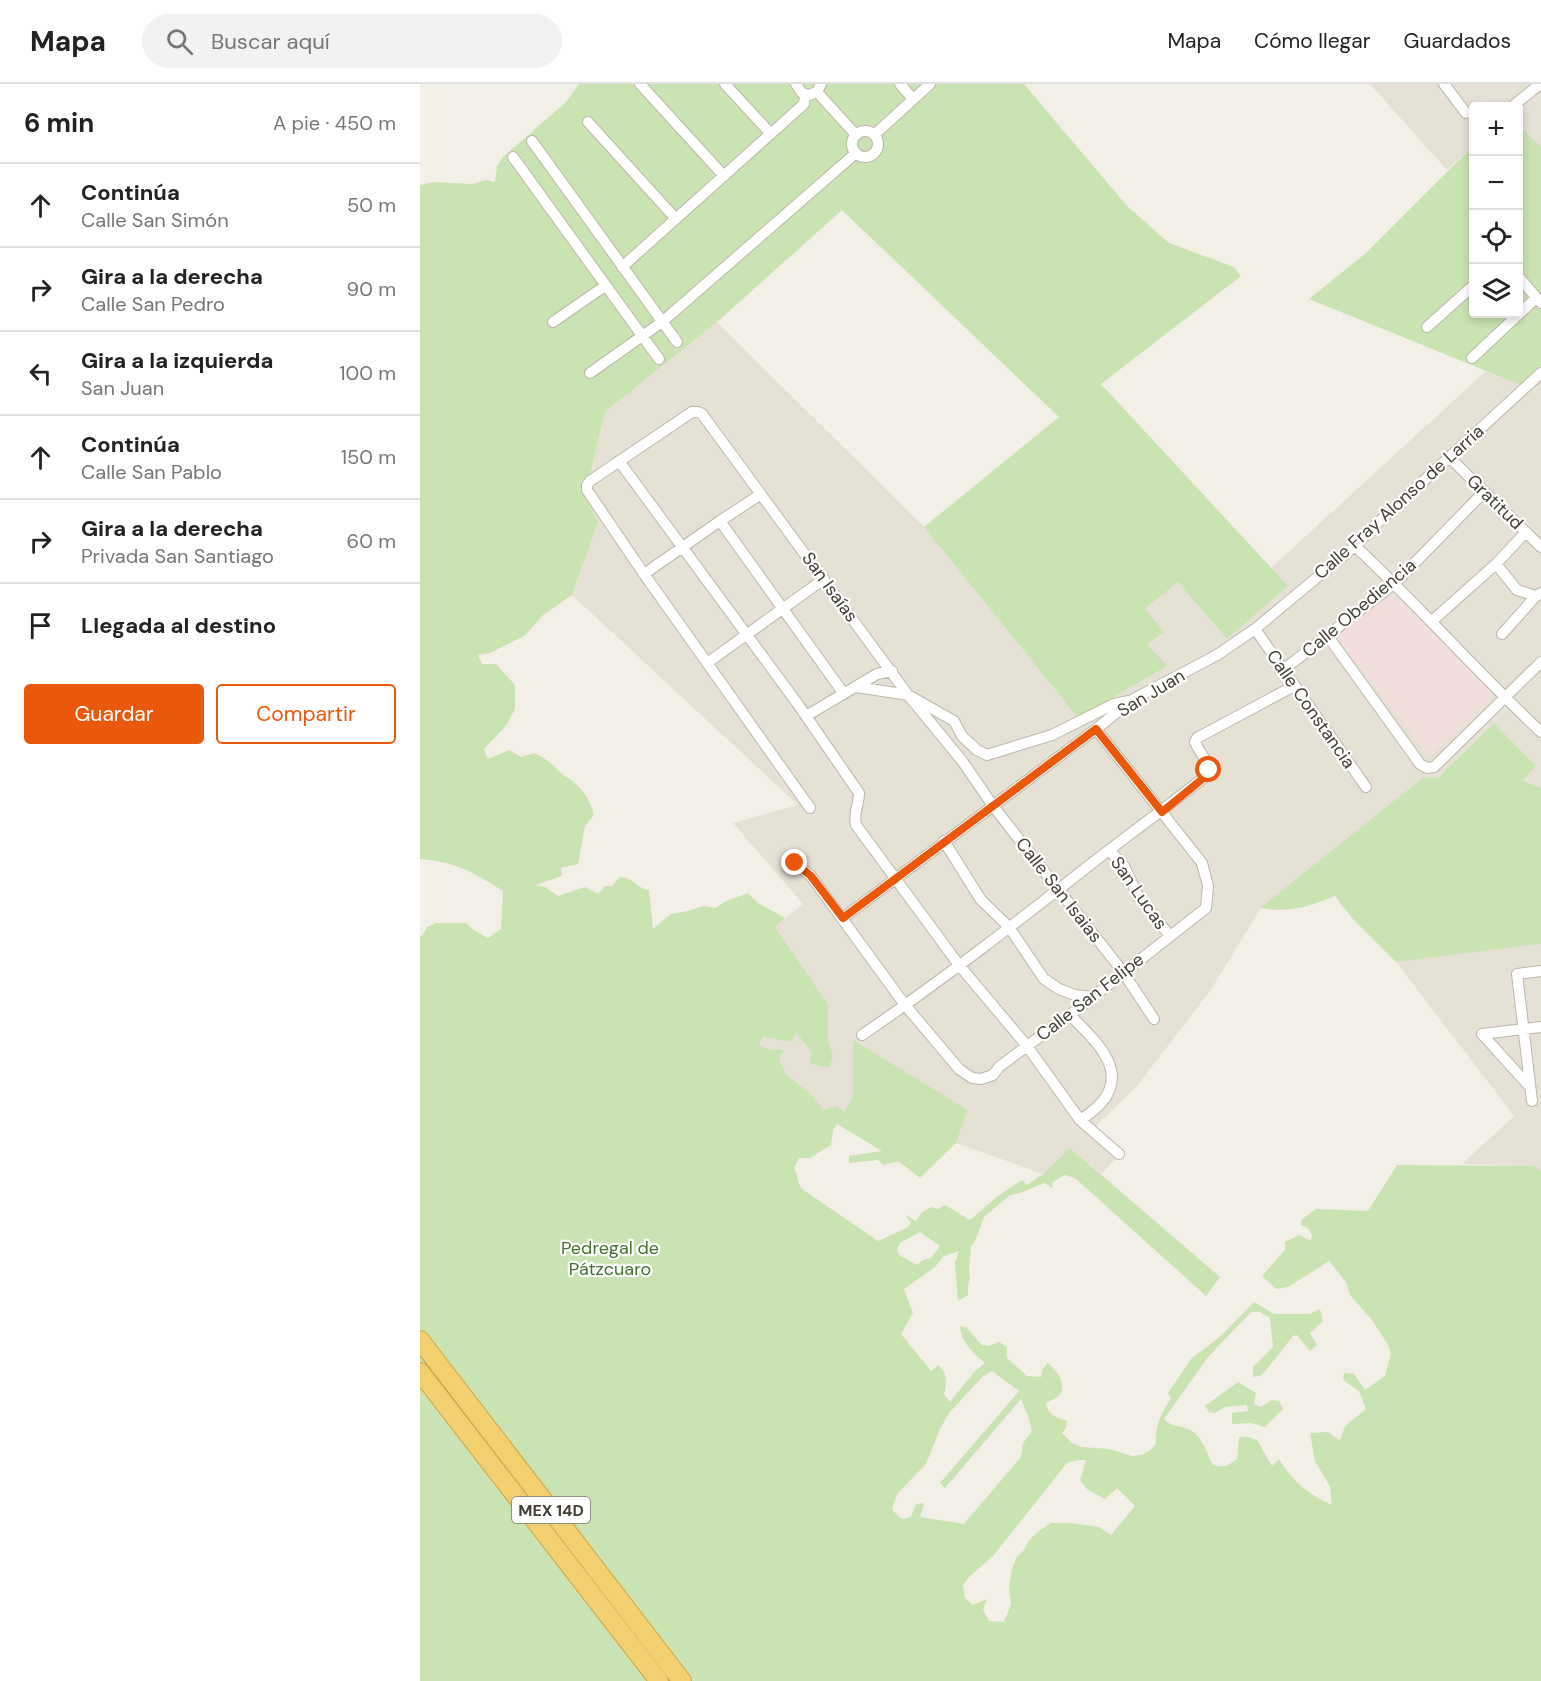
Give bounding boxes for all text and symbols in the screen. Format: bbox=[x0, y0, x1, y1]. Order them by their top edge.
search box bbox=[142, 14, 562, 68]
text: Mapa bbox=[30, 23, 106, 60]
icon: search bbox=[163, 25, 196, 58]
text: Buscar aquí bbox=[211, 27, 330, 56]
text: Mapa bbox=[1167, 27, 1221, 55]
text: Cómo llegar bbox=[1254, 27, 1371, 55]
text: Guardados bbox=[1404, 27, 1511, 55]
map controls bbox=[1469, 102, 1523, 318]
button: + bbox=[1469, 102, 1523, 156]
text: 6 min bbox=[24, 106, 94, 140]
text: A pie · 450 m bbox=[273, 110, 396, 136]
button: − bbox=[1469, 156, 1523, 210]
text: Continúa bbox=[81, 178, 180, 207]
icon: ahead bbox=[24, 189, 57, 222]
text: 50 m bbox=[347, 192, 396, 218]
text: Calle San Simón bbox=[81, 207, 229, 233]
button: locate bbox=[1469, 210, 1523, 264]
text: Gira a la derecha bbox=[81, 262, 263, 291]
button: layers bbox=[1469, 264, 1523, 318]
icon: right bbox=[24, 273, 57, 306]
text: 90 m bbox=[347, 276, 396, 302]
text: Calle San Pedro bbox=[81, 291, 225, 317]
text: Gira a la izquierda bbox=[81, 346, 273, 375]
icon: left bbox=[24, 357, 57, 390]
text: 100 m bbox=[339, 360, 396, 386]
text: San Juan bbox=[81, 375, 164, 401]
street label: Calle Fray Alonso de Larria bbox=[1309, 419, 1489, 585]
text: Continúa bbox=[81, 430, 180, 459]
icon: ahead bbox=[24, 441, 57, 474]
text: 150 m bbox=[341, 444, 396, 470]
text: Calle San Pablo bbox=[81, 459, 222, 485]
street label: Gratitud bbox=[1462, 469, 1528, 535]
text: Gira a la derecha bbox=[81, 514, 263, 543]
icon: right bbox=[24, 525, 57, 558]
text: 60 m bbox=[347, 528, 396, 554]
text: Privada San Santiago bbox=[81, 543, 274, 569]
street label: San Isaías bbox=[796, 547, 864, 627]
street label: Calle Obediencia bbox=[1297, 553, 1421, 663]
icon: arrive bbox=[24, 609, 57, 642]
text: Llegada al destino bbox=[81, 611, 276, 640]
street label: Calle Constancia bbox=[1261, 645, 1361, 773]
street label: San Juan bbox=[1113, 663, 1189, 723]
button: Guardar bbox=[24, 684, 204, 744]
button: Compartir bbox=[216, 684, 396, 744]
route start bbox=[1195, 756, 1221, 782]
street label: Calle San Isaias bbox=[1010, 832, 1108, 948]
route end bbox=[781, 849, 807, 875]
street label: San Lucas bbox=[1105, 852, 1173, 934]
street label: Calle San Felipe bbox=[1031, 947, 1149, 1047]
park label: Pedregal de Pátzcuaro bbox=[561, 1236, 659, 1281]
road number: MEX 14D bbox=[512, 1497, 590, 1523]

